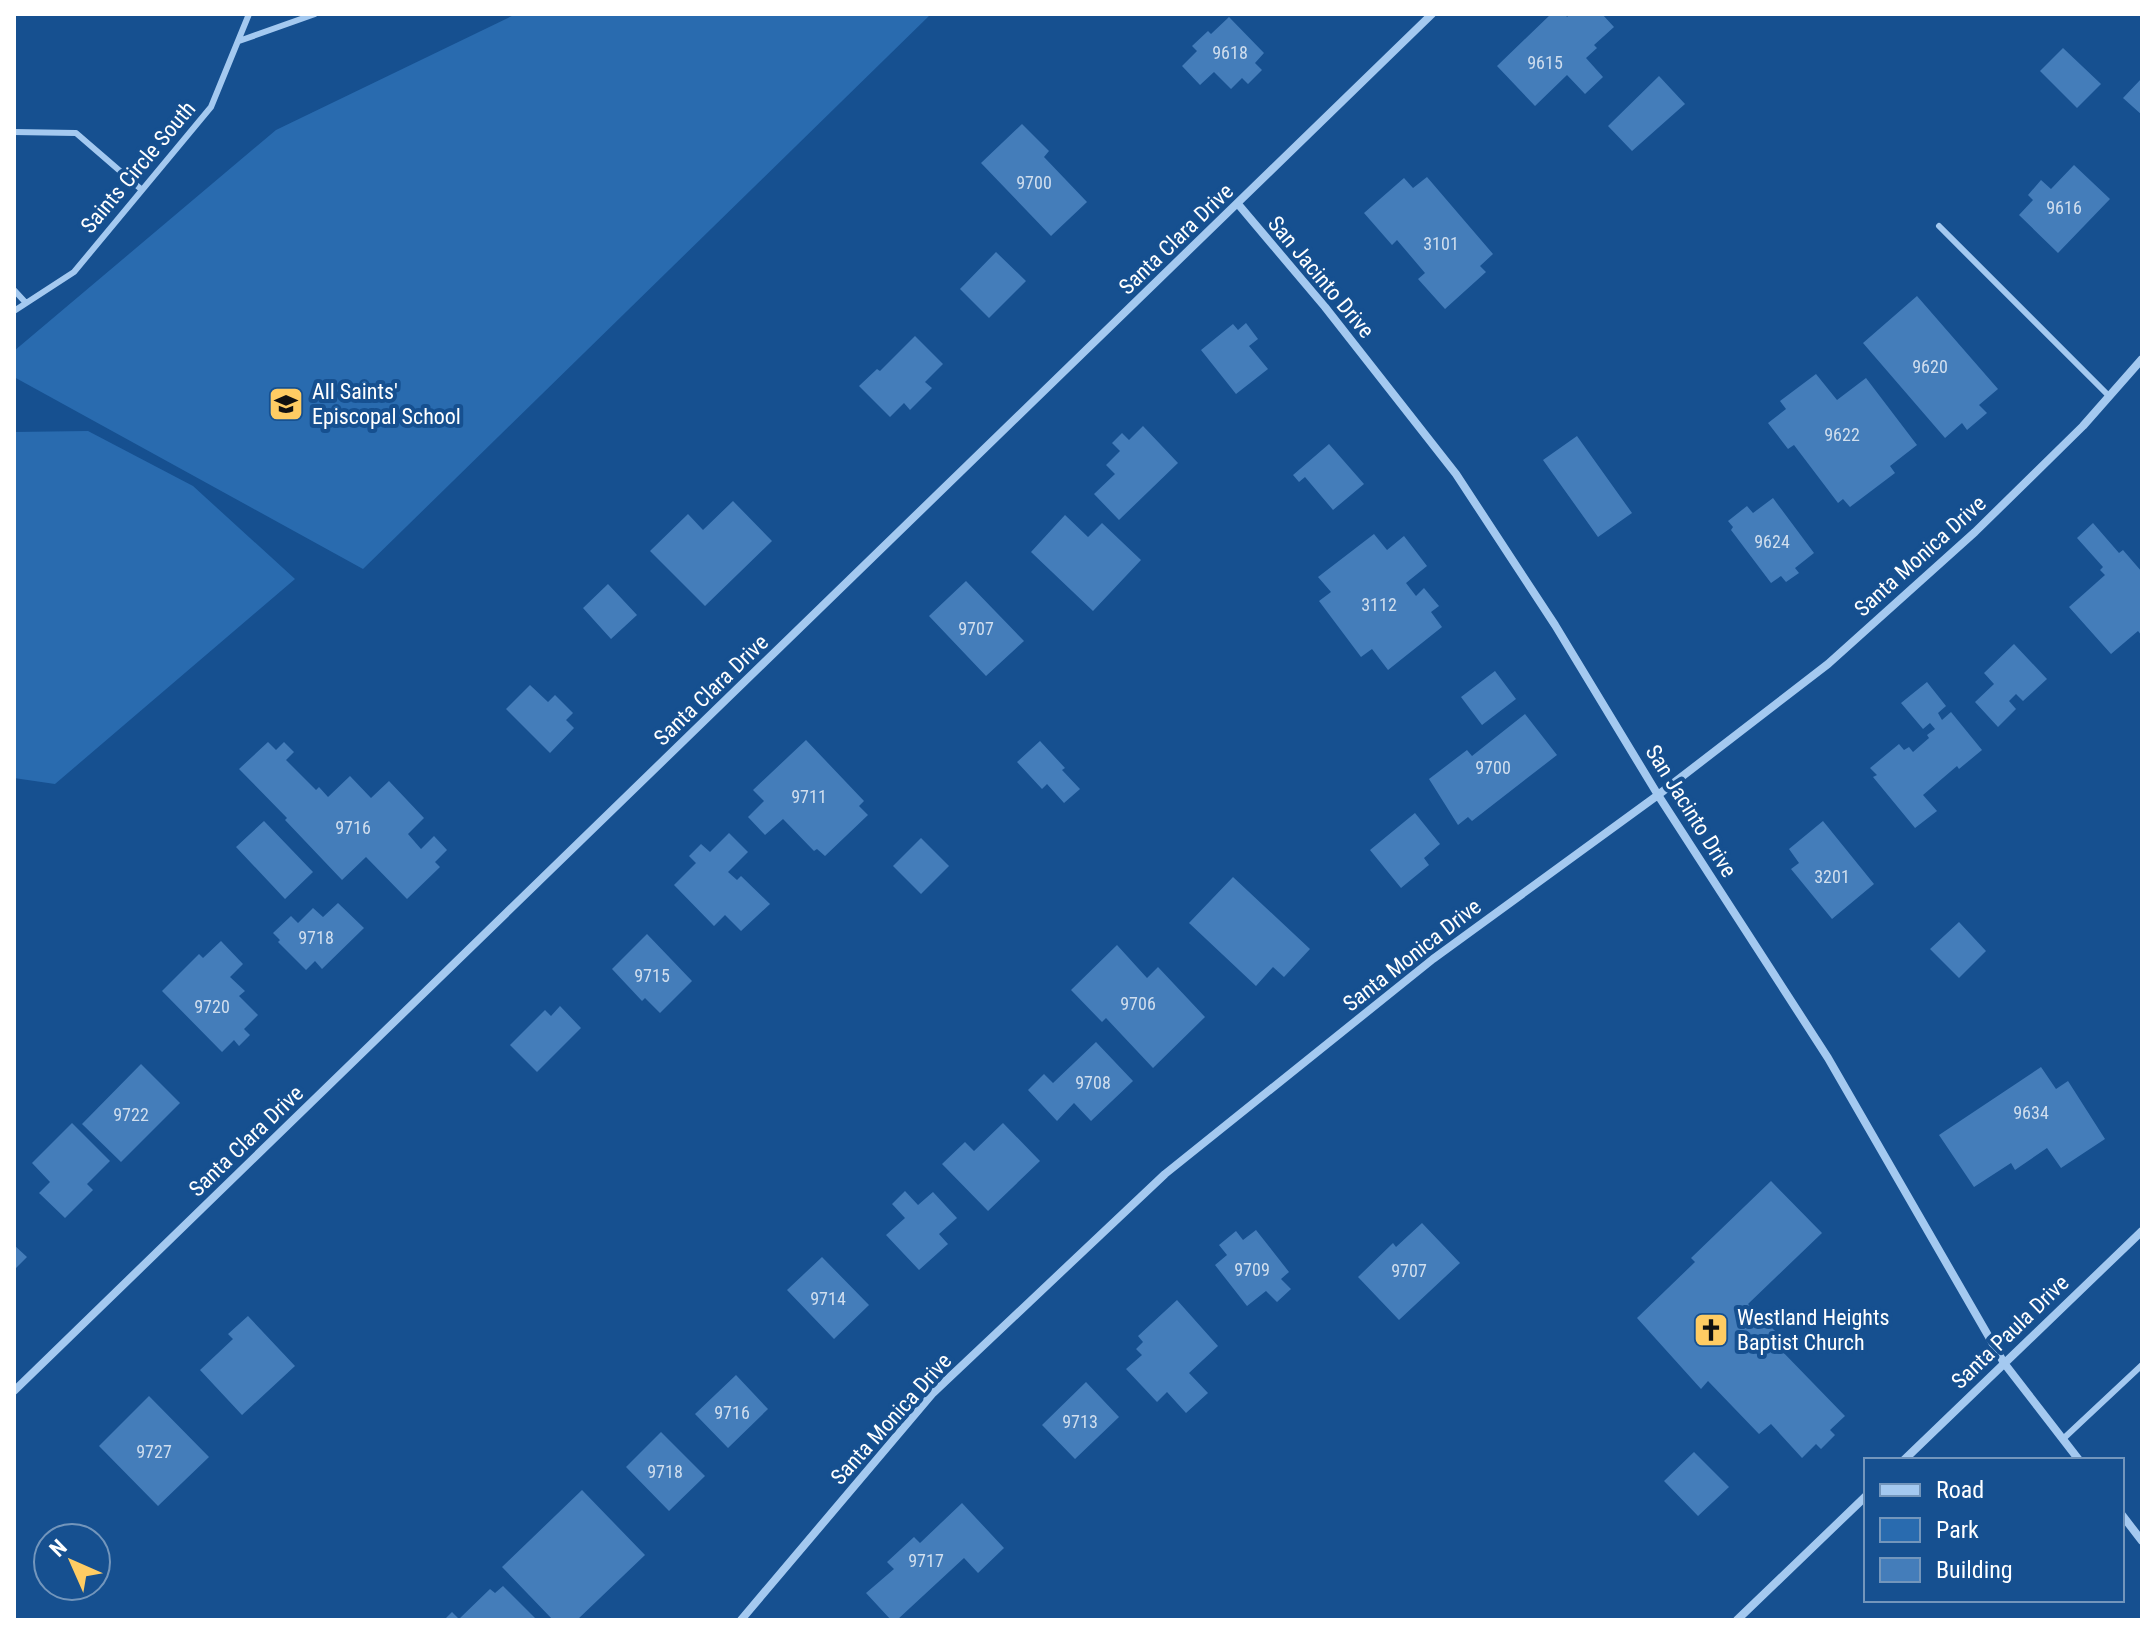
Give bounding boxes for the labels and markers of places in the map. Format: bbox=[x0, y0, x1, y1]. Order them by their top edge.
place label: All Saints' Episcopal School bbox=[312, 379, 461, 429]
school or university icon: All Saints' Episcopal School bbox=[267, 385, 305, 423]
place label: Westland Heights Baptist Church bbox=[1737, 1305, 1890, 1355]
church icon: Westland Heights Baptist Church bbox=[1692, 1311, 1730, 1349]

